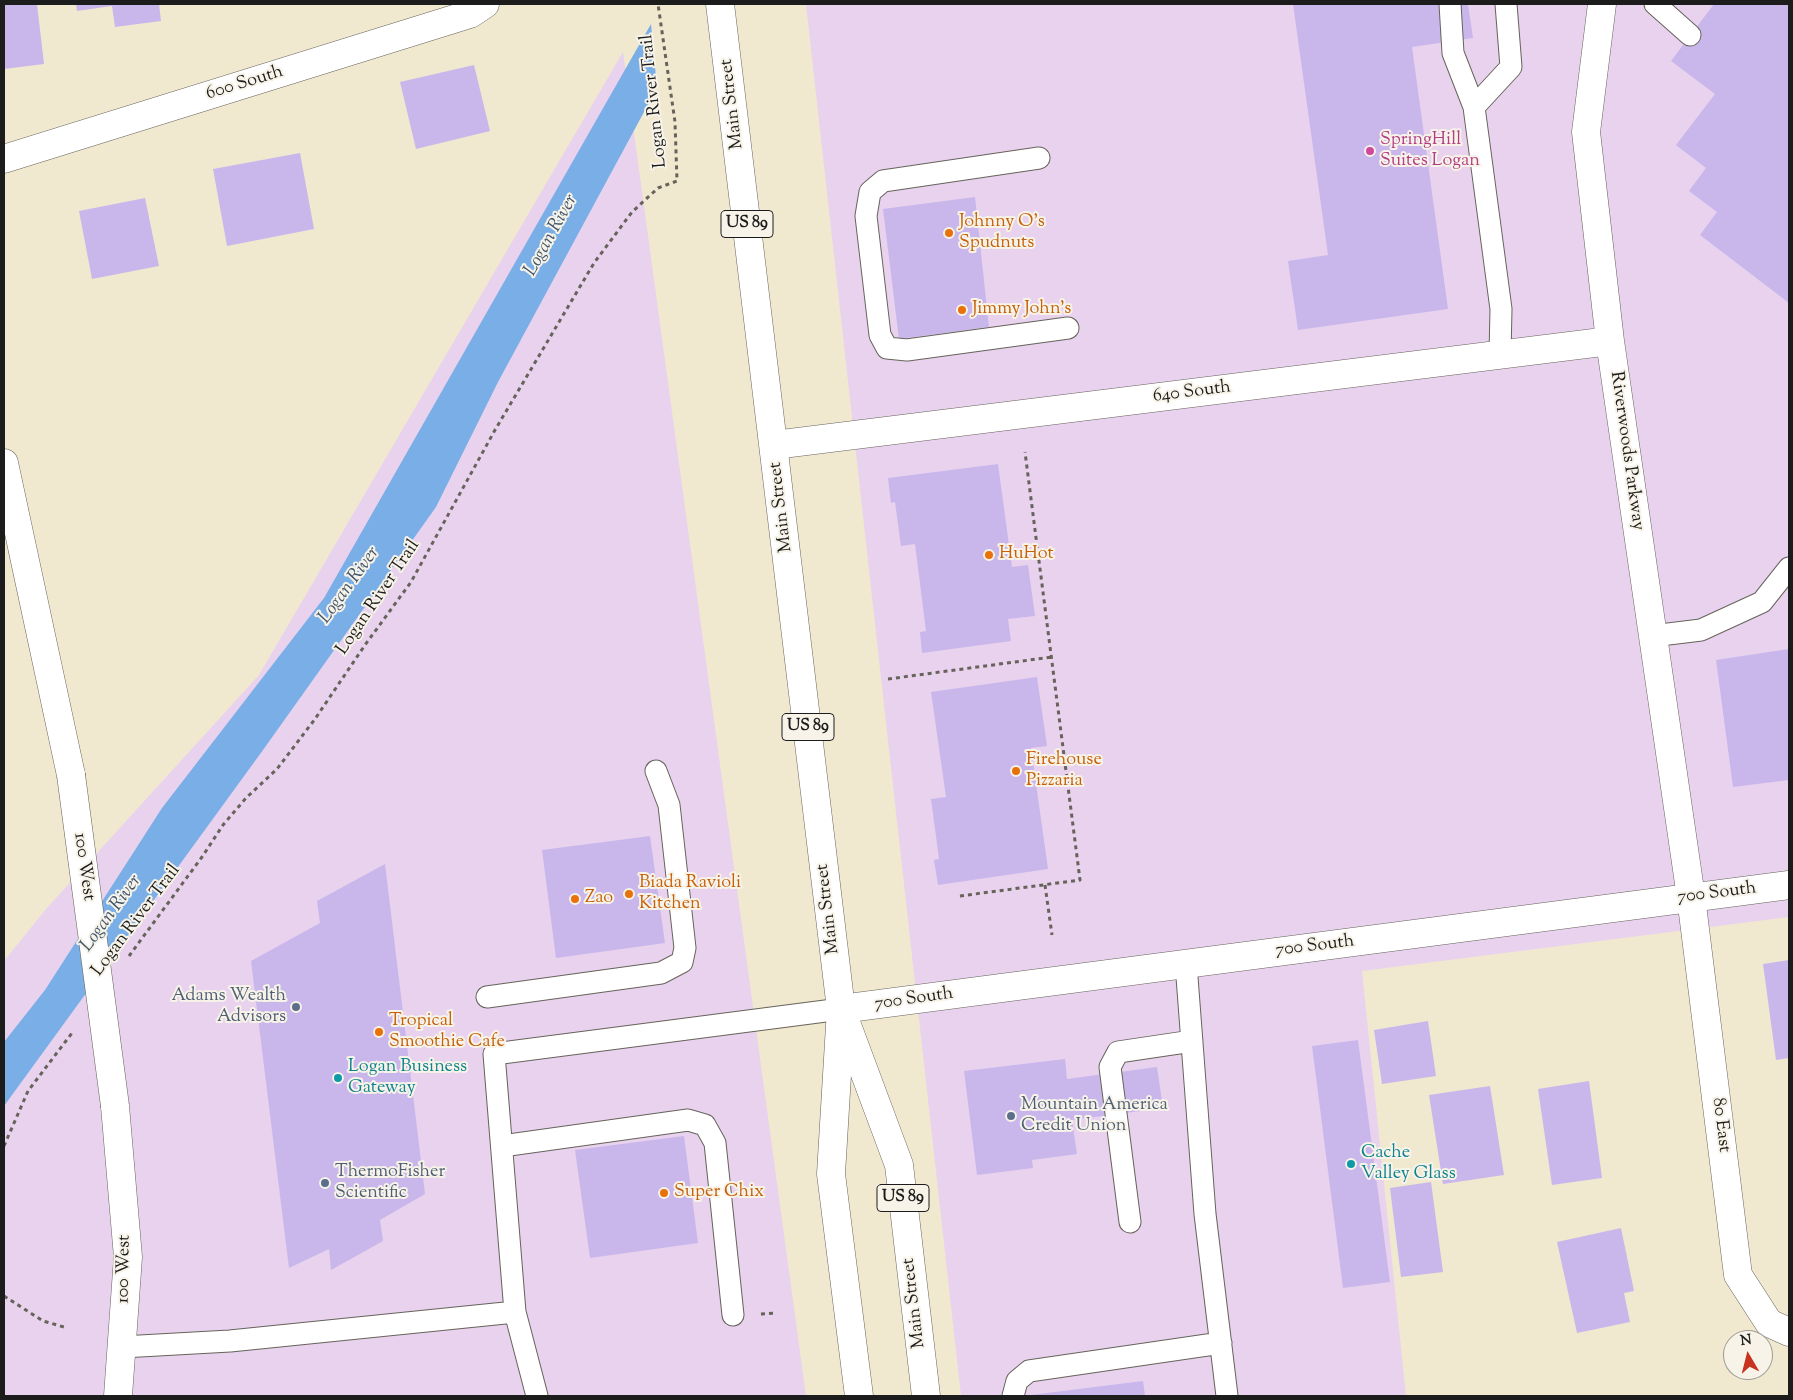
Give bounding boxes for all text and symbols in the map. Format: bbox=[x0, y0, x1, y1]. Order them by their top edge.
street label: Logan River Trail bbox=[637, 33, 673, 169]
street label: Main Street bbox=[717, 58, 749, 150]
street label: 600 South bbox=[204, 62, 286, 106]
place label: SpringHill Suites Logan bbox=[1380, 130, 1480, 172]
marker: SpringHill Suites Logan bbox=[1364, 145, 1376, 157]
water label: Logan River bbox=[520, 191, 584, 281]
road number: US 89 bbox=[721, 210, 773, 238]
place label: Johnny O's Spudnuts bbox=[959, 212, 1045, 254]
marker: Johnny O's Spudnuts bbox=[943, 227, 955, 239]
place label: Jimmy John's bbox=[972, 299, 1071, 321]
marker: Jimmy John's bbox=[956, 304, 968, 316]
street label: Riverwoods Parkway bbox=[1604, 370, 1648, 532]
street label: 640 South bbox=[1152, 377, 1232, 409]
street label: Main Street bbox=[766, 461, 798, 553]
street label: Logan River Trail bbox=[332, 536, 426, 660]
water label: Logan River bbox=[314, 543, 386, 629]
place label: HuHot bbox=[999, 544, 1054, 566]
marker: HuHot bbox=[983, 549, 995, 561]
road number: US 89 bbox=[782, 714, 834, 740]
place label: Firehouse Pizzaria bbox=[1026, 750, 1102, 792]
marker: Firehouse Pizzaria bbox=[1010, 765, 1022, 777]
street label: 100 West bbox=[68, 831, 98, 903]
street label: Logan River Trail bbox=[88, 861, 186, 981]
street label: Main Street bbox=[813, 863, 845, 955]
water label: Logan River bbox=[76, 871, 148, 957]
place label: Biada Ravioli Kitchen bbox=[639, 873, 741, 916]
street label: 700 South bbox=[1676, 878, 1758, 910]
place label: Zao bbox=[585, 888, 613, 910]
marker: Biada Ravioli Kitchen bbox=[623, 888, 635, 900]
marker: Zao bbox=[569, 893, 581, 905]
street label: 700 South bbox=[1274, 931, 1356, 963]
street label: 700 South bbox=[873, 984, 955, 1016]
place label: Adams Wealth Advisors bbox=[172, 986, 286, 1028]
marker: Adams Wealth Advisors bbox=[290, 1001, 302, 1013]
place label: Tropical Smoothie Cafe bbox=[389, 1011, 505, 1054]
marker: Tropical Smoothie Cafe bbox=[373, 1026, 385, 1038]
place label: Logan Business Gateway bbox=[348, 1057, 467, 1100]
marker: Logan Business Gateway bbox=[332, 1072, 344, 1084]
place label: Mountain America Credit Union bbox=[1021, 1095, 1168, 1138]
street label: 80 East bbox=[1706, 1097, 1734, 1153]
marker: Mountain America Credit Union bbox=[1005, 1110, 1017, 1122]
place label: Cache Valley Glass bbox=[1361, 1143, 1456, 1186]
marker: Cache Valley Glass bbox=[1345, 1158, 1357, 1170]
place label: ThermoFisher Scientific bbox=[335, 1162, 445, 1204]
marker: ThermoFisher Scientific bbox=[319, 1177, 331, 1189]
place label: Super Chix bbox=[674, 1182, 764, 1204]
road number: US 89 bbox=[877, 1184, 929, 1212]
marker: Super Chix bbox=[658, 1187, 670, 1199]
street label: 100 West bbox=[114, 1234, 136, 1304]
street label: Main Street bbox=[899, 1257, 931, 1349]
north arrow bbox=[1723, 1330, 1773, 1380]
text: N bbox=[1739, 1330, 1753, 1352]

